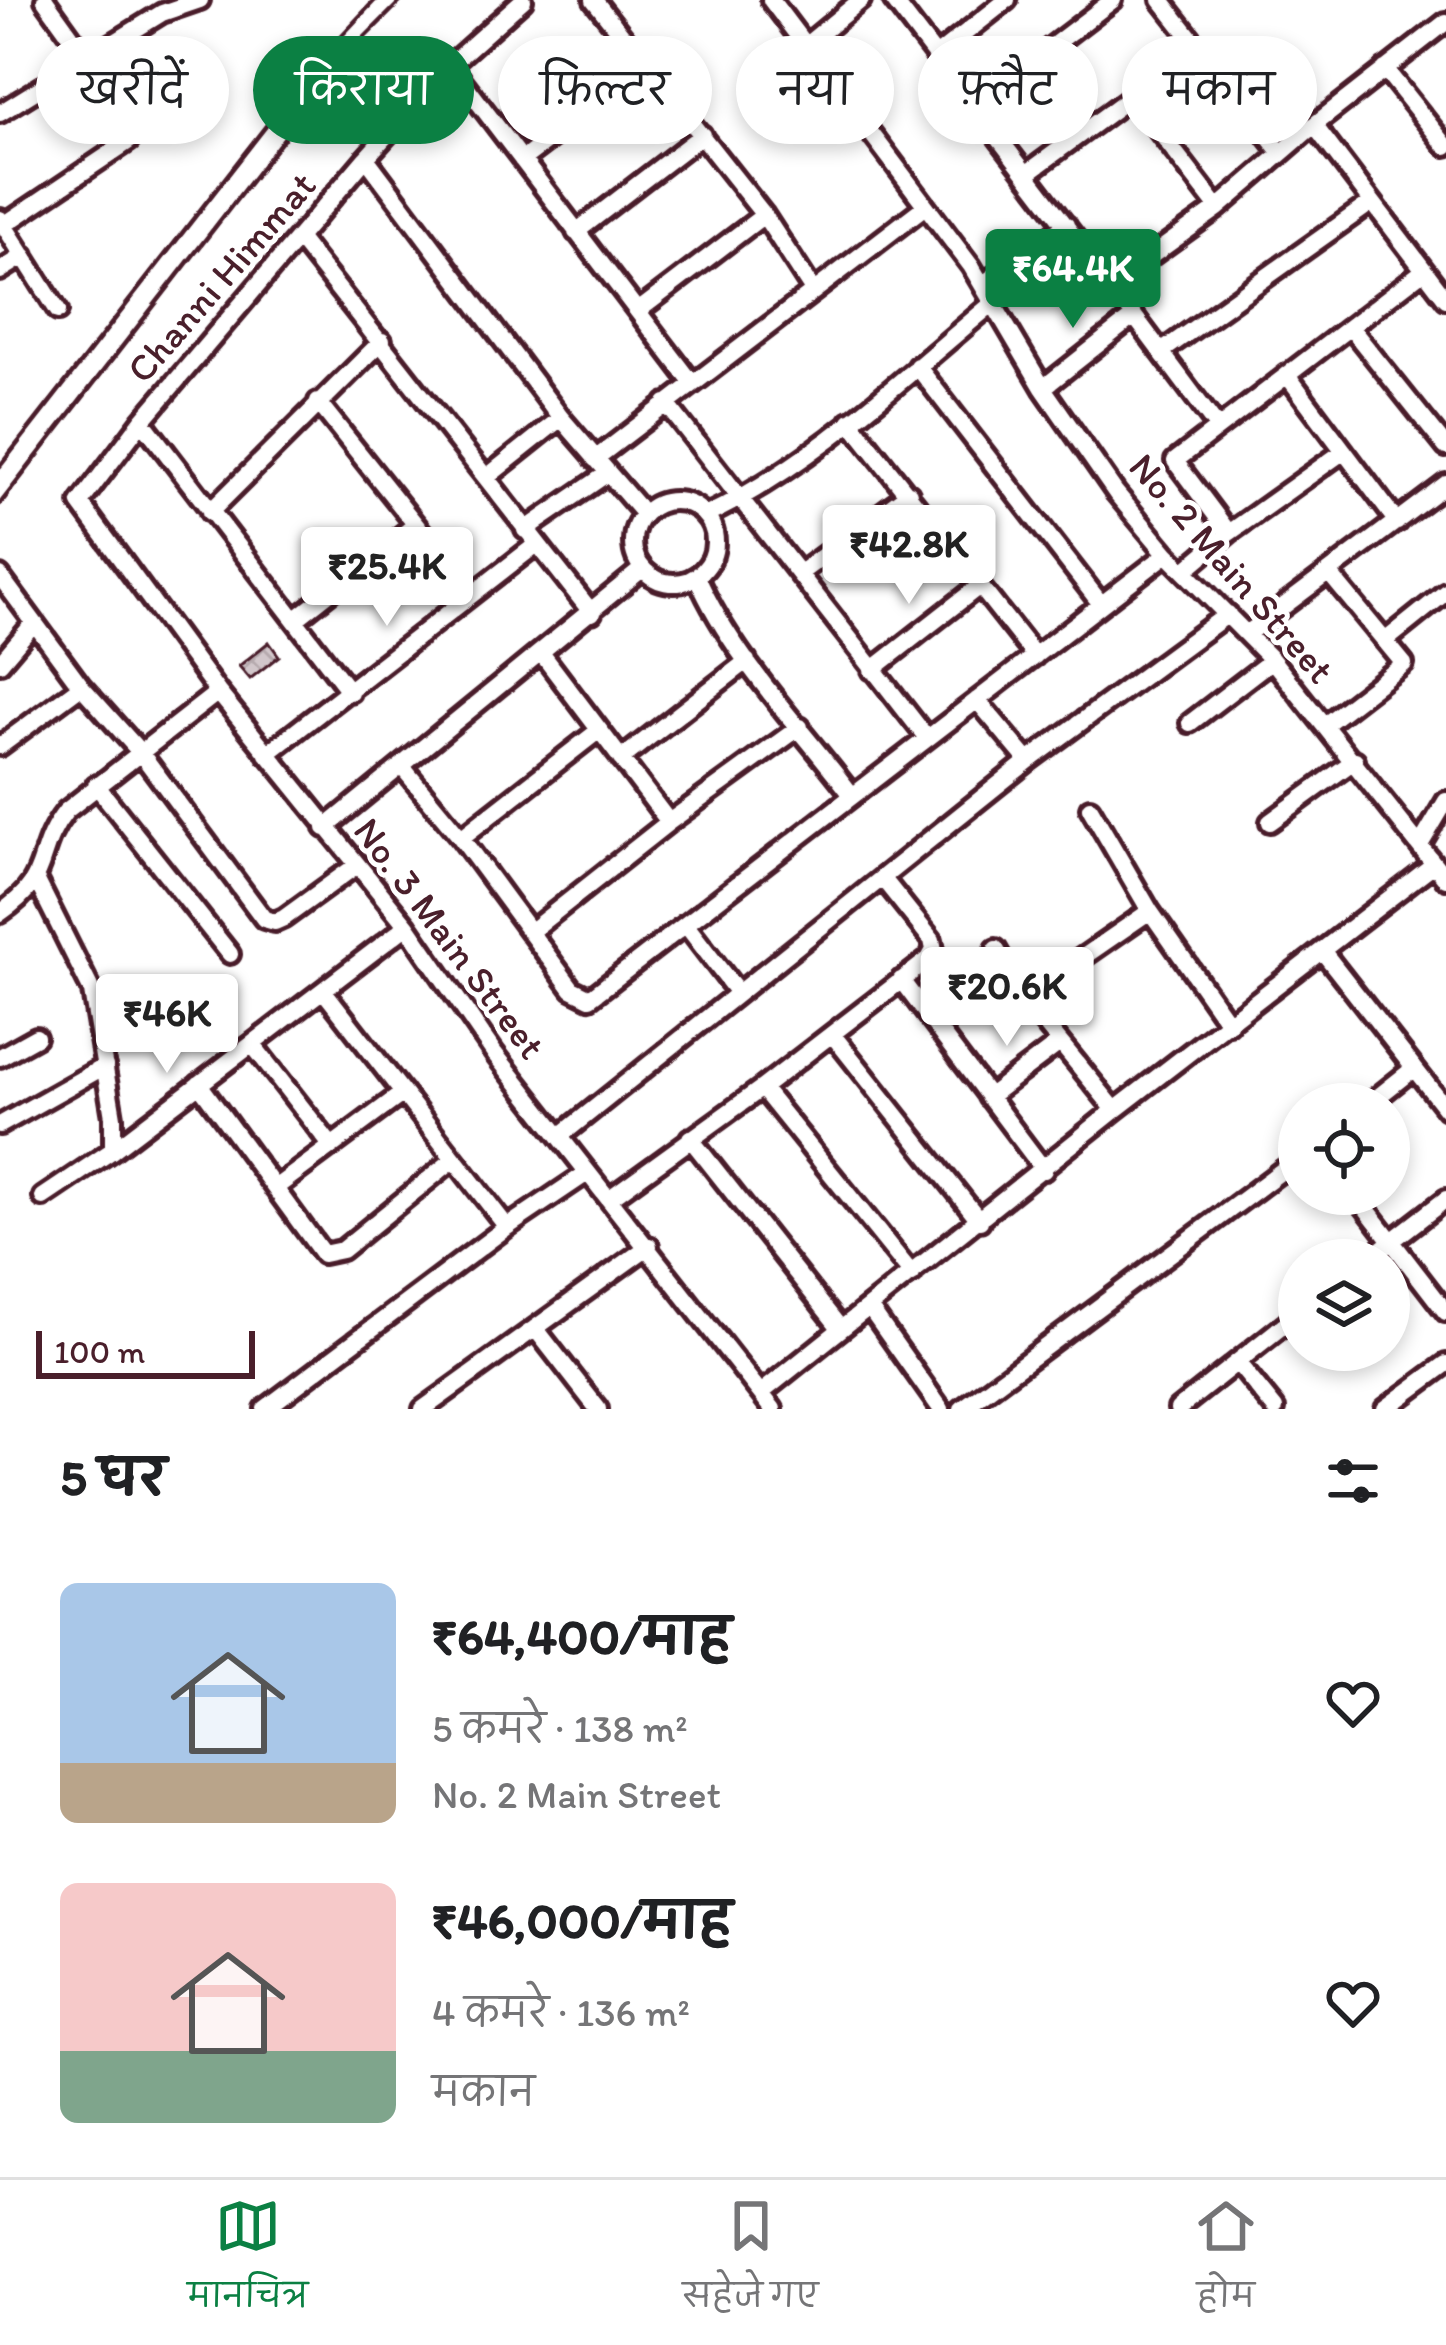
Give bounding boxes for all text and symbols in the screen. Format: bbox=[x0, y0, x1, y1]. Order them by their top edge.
chip: खरीदें bbox=[36, 36, 229, 144]
chip: किराया bbox=[253, 36, 474, 144]
chip: फ़िल्टर bbox=[498, 36, 712, 144]
chip: नया bbox=[736, 36, 894, 144]
chip: फ़्लैट bbox=[918, 36, 1098, 144]
chip: मकान bbox=[1122, 36, 1317, 144]
street label: Channi Himmat bbox=[117, 162, 325, 392]
pin: ₹64.4K bbox=[975, 229, 1171, 331]
text: ₹64.4K bbox=[1012, 244, 1134, 291]
street label: No. 2 Main Street bbox=[1119, 443, 1345, 693]
pin: ₹42.8K bbox=[811, 505, 1007, 607]
text: ₹42.8K bbox=[850, 520, 968, 567]
pin: ₹25.4K bbox=[289, 527, 485, 629]
text: ₹25.4K bbox=[328, 542, 446, 589]
street label: No. 3 Main Street bbox=[344, 808, 556, 1068]
pin: ₹20.6K bbox=[909, 947, 1105, 1049]
text: ₹20.6K bbox=[948, 962, 1066, 1009]
pin: ₹46K bbox=[96, 974, 238, 1076]
text: ₹46K bbox=[123, 989, 211, 1036]
map controls bbox=[1278, 1083, 1410, 1371]
button: locate bbox=[1278, 1083, 1410, 1215]
button: layers bbox=[1278, 1239, 1410, 1371]
scale bar bbox=[36, 1325, 255, 1378]
text: 100 m bbox=[54, 1332, 145, 1371]
text: 5 घर bbox=[60, 1447, 166, 1508]
icon: filters bbox=[1320, 1448, 1386, 1514]
text: ₹64,400/माह bbox=[432, 1606, 731, 1667]
icon: home bbox=[156, 1631, 300, 1775]
icon: heart bbox=[1320, 1670, 1386, 1736]
text: 5 कमरे · 138 m² bbox=[432, 1705, 688, 1752]
text: No. 2 Main Street bbox=[432, 1771, 721, 1818]
text: ₹46,000/माह bbox=[432, 1890, 732, 1951]
icon: home bbox=[156, 1931, 300, 2075]
icon: heart bbox=[1320, 1970, 1386, 2036]
text: 4 कमरे · 136 m² bbox=[432, 1989, 690, 2036]
text: मकान bbox=[432, 2068, 535, 2115]
tab: मानचित्र bbox=[187, 2193, 308, 2332]
tab: सहेजे गए bbox=[682, 2193, 819, 2332]
tab: होम bbox=[1193, 2193, 1259, 2332]

